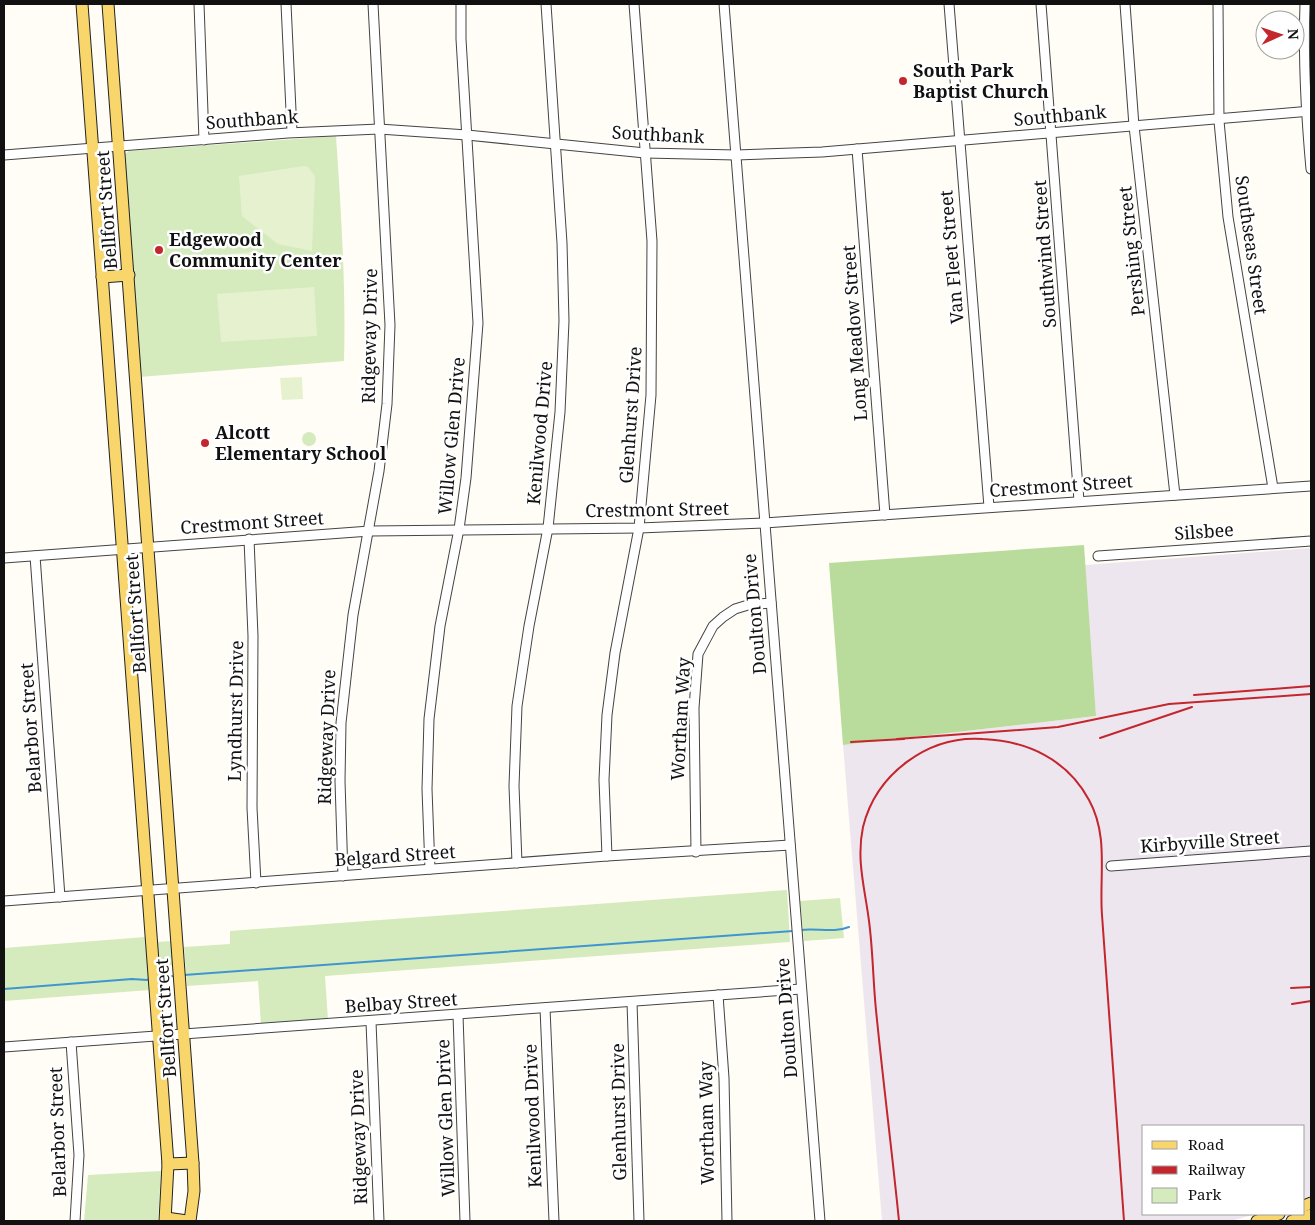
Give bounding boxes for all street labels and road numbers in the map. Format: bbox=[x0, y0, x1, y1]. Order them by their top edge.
street label: Southbank bbox=[1013, 99, 1108, 131]
street label: Southbank bbox=[205, 104, 299, 134]
street label: Southbank bbox=[611, 120, 705, 148]
street label: Bellfort Street bbox=[90, 150, 122, 270]
street label: Southseas Street bbox=[1230, 174, 1274, 316]
street label: Southwind Street bbox=[1027, 179, 1061, 329]
street label: Pershing Street bbox=[1112, 185, 1150, 317]
street label: Van Fleet Street bbox=[933, 189, 969, 325]
street label: Long Meadow Street bbox=[836, 244, 872, 422]
street label: Ridgeway Drive bbox=[356, 268, 382, 404]
street label: Glenhurst Drive bbox=[613, 345, 647, 484]
street label: Willow Glen Drive bbox=[432, 356, 470, 516]
street label: Kenilwood Drive bbox=[521, 360, 557, 506]
street label: Crestmont Street bbox=[988, 468, 1134, 502]
street label: Crestmont Street bbox=[585, 496, 729, 522]
street label: Crestmont Street bbox=[179, 505, 325, 539]
street label: Silsbee bbox=[1173, 517, 1234, 545]
street label: Doulton Drive bbox=[737, 553, 771, 675]
street label: Bellfort Street bbox=[119, 554, 151, 674]
street label: Lyndhurst Drive bbox=[222, 640, 248, 782]
street label: Wortham Way bbox=[665, 656, 695, 781]
street label: Belarbor Street bbox=[13, 662, 47, 794]
street label: Ridgeway Drive bbox=[312, 669, 340, 805]
street label: Kirbyville Street bbox=[1139, 824, 1280, 858]
street label: Belgard Street bbox=[334, 839, 456, 871]
street label: Doulton Drive bbox=[770, 957, 802, 1079]
street label: Bellfort Street bbox=[149, 958, 181, 1078]
street label: Belbay Street bbox=[344, 986, 458, 1018]
street label: Willow Glen Drive bbox=[430, 1039, 460, 1197]
street label: Glenhurst Drive bbox=[605, 1043, 631, 1181]
street label: Kenilwood Drive bbox=[517, 1044, 547, 1189]
street label: Wortham Way bbox=[693, 1060, 719, 1185]
street label: Belarbor Street bbox=[43, 1066, 71, 1198]
street label: Ridgeway Drive bbox=[344, 1069, 372, 1205]

